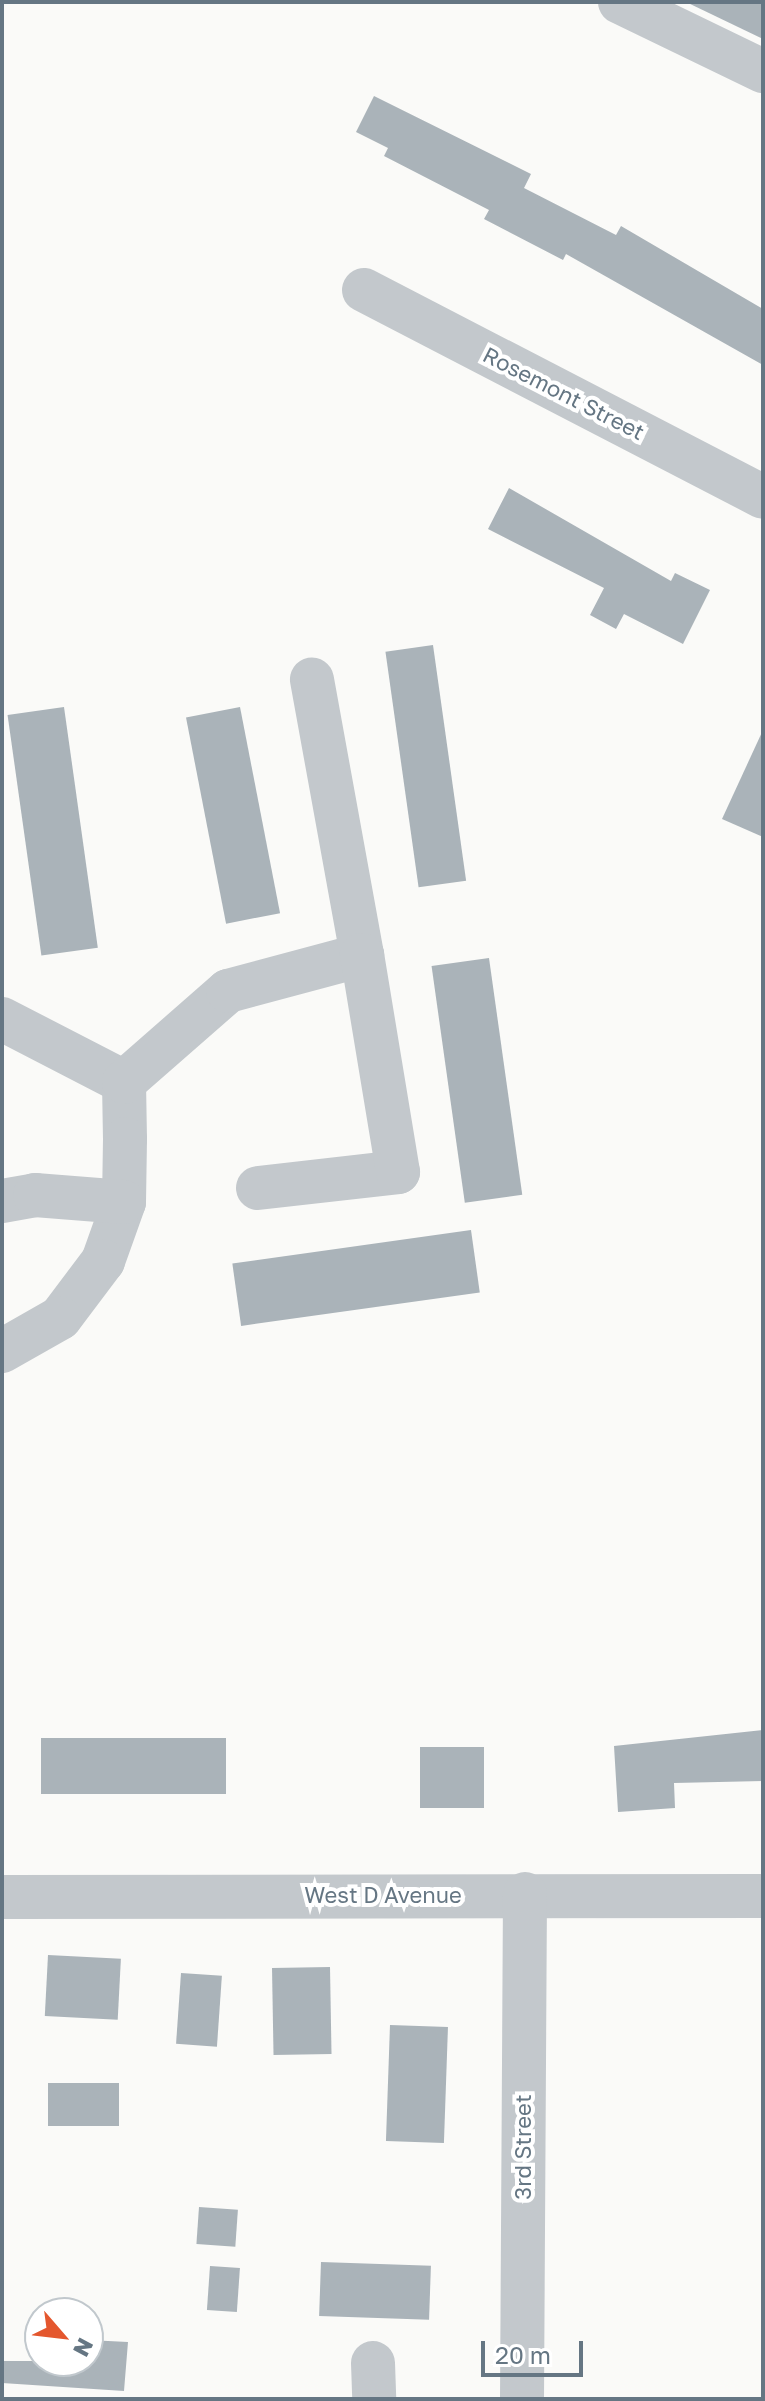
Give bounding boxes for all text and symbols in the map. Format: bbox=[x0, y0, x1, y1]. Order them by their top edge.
street label: Rosemont Street bbox=[479, 341, 649, 445]
street label: West D Avenue bbox=[304, 1882, 462, 1908]
street label: 3rd Street bbox=[510, 2094, 536, 2200]
north arrow bbox=[24, 2297, 104, 2377]
scale bar bbox=[485, 2325, 587, 2375]
text: N bbox=[68, 2334, 100, 2361]
text: 20 m bbox=[495, 2340, 551, 2369]

